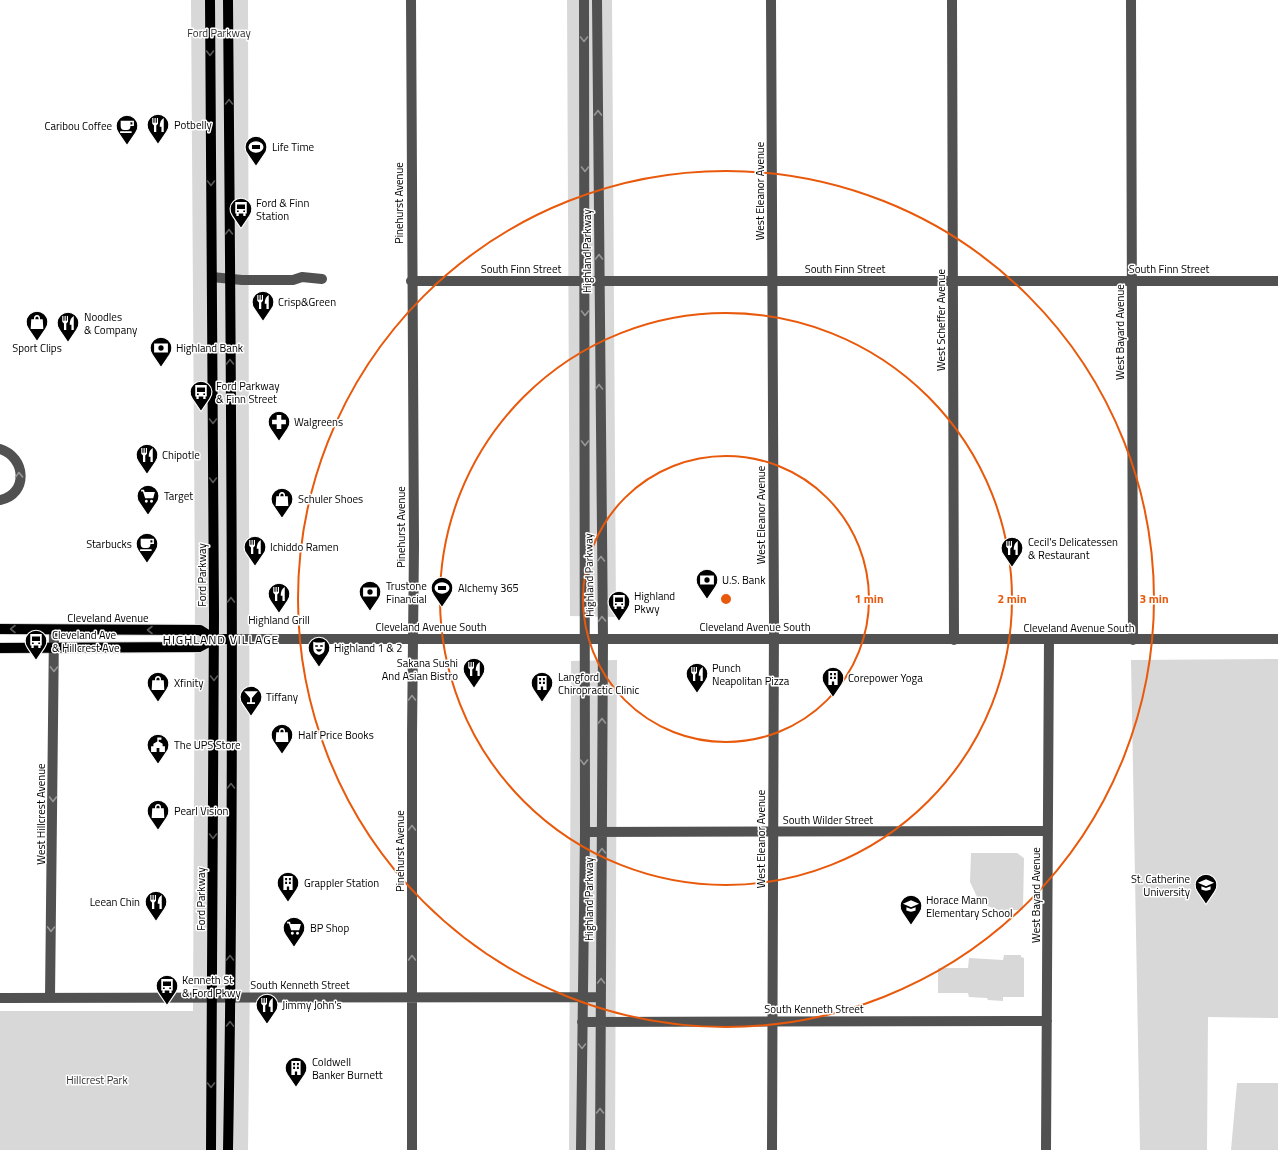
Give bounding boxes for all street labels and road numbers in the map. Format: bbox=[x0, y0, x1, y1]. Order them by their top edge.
street label: West Eleanor Avenue bbox=[752, 141, 768, 240]
street label: Pinehurst Avenue bbox=[391, 162, 407, 244]
street label: Highland Parkway bbox=[579, 208, 595, 293]
street label: South Finn Street bbox=[481, 261, 561, 277]
street label: South Finn Street bbox=[805, 261, 885, 277]
street label: South Finn Street bbox=[1129, 261, 1209, 277]
street label: West Scheffer Avenue bbox=[933, 269, 949, 371]
street label: West Bayard Avenue bbox=[1112, 284, 1128, 380]
street label: West Eleanor Avenue bbox=[753, 465, 769, 564]
street label: Pinehurst Avenue bbox=[393, 486, 409, 568]
street label: Highland Parkway bbox=[580, 532, 598, 617]
street label: Ford Parkway bbox=[194, 543, 210, 607]
street label: Cleveland Avenue bbox=[67, 610, 149, 626]
street label: Cleveland Avenue South bbox=[375, 619, 487, 635]
street label: Cleveland Avenue South bbox=[699, 619, 811, 635]
street label: Cleveland Avenue South bbox=[1023, 620, 1135, 636]
street label: West Hillcrest Avenue bbox=[33, 763, 49, 865]
street label: West Eleanor Avenue bbox=[753, 789, 769, 888]
street label: Pinehurst Avenue bbox=[392, 810, 408, 892]
street label: South Wilder Street bbox=[783, 812, 873, 828]
street label: West Bayard Avenue bbox=[1028, 847, 1044, 943]
street label: Highland Parkway bbox=[581, 856, 597, 941]
street label: Ford Parkway bbox=[193, 867, 209, 931]
street label: South Kenneth Street bbox=[250, 977, 350, 993]
street label: South Kenneth Street bbox=[764, 1001, 864, 1017]

